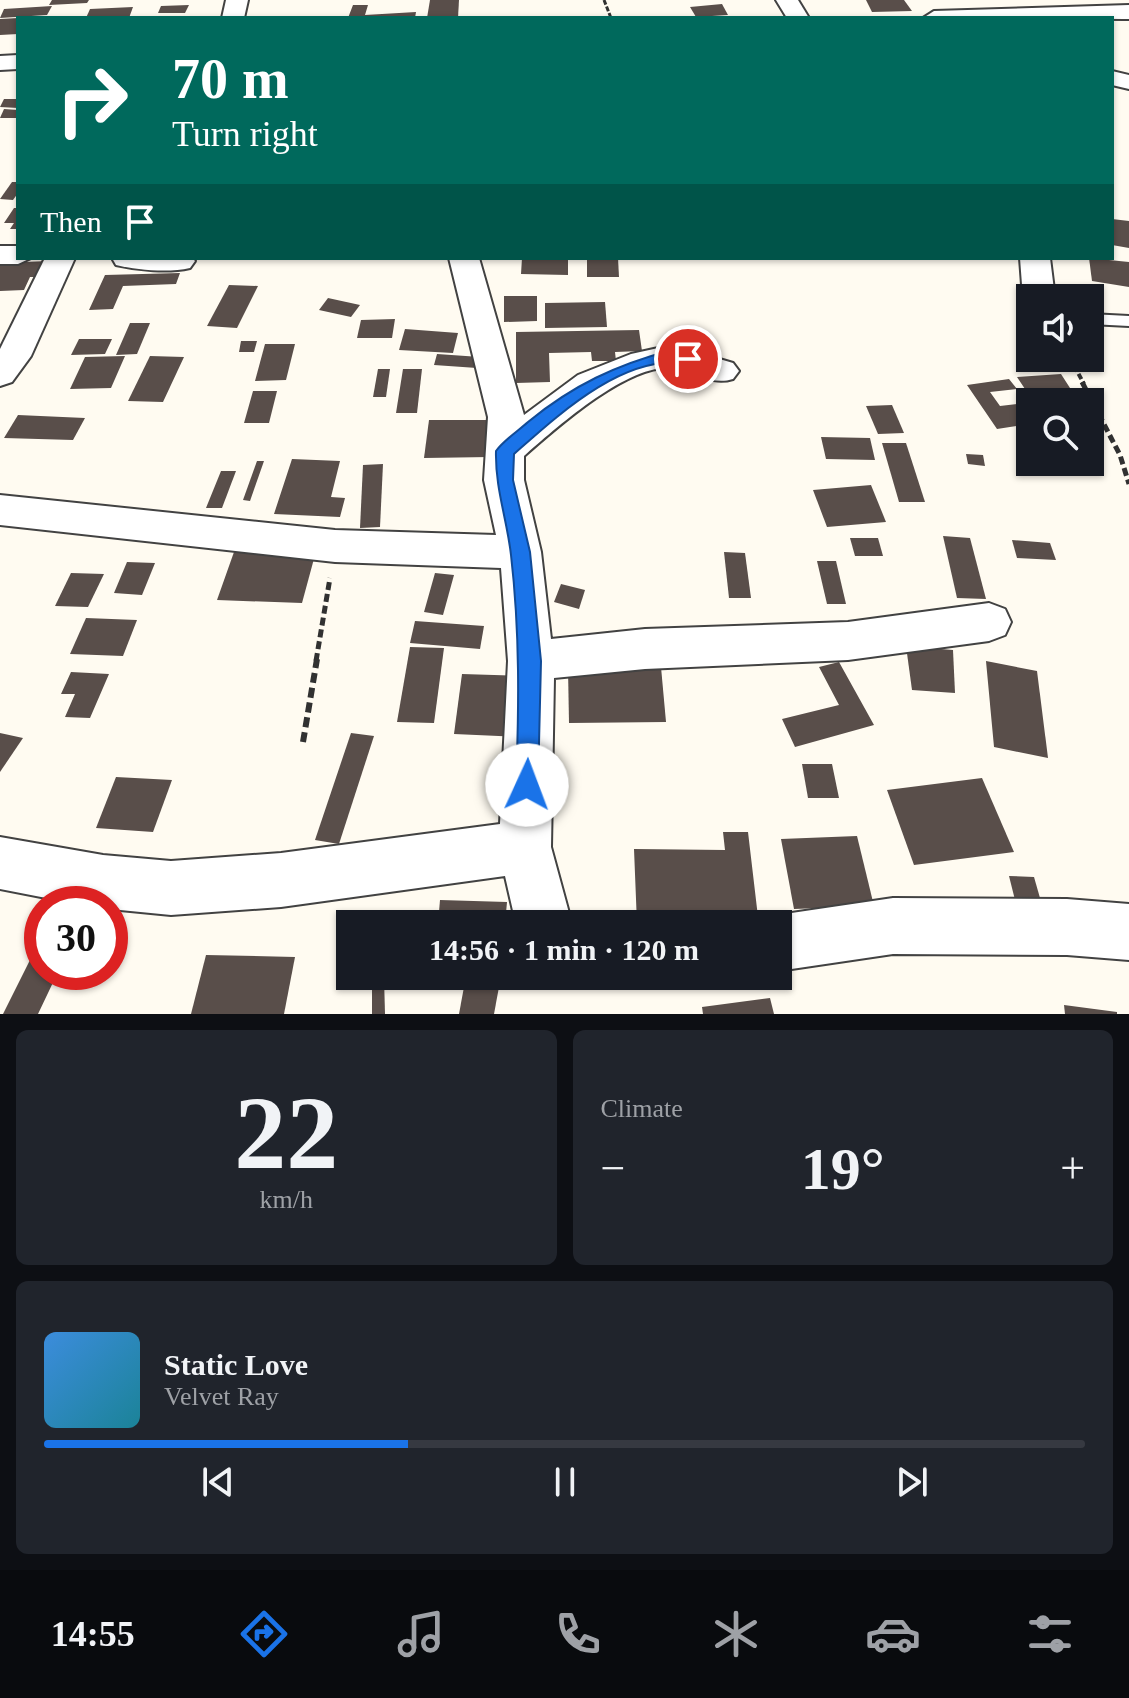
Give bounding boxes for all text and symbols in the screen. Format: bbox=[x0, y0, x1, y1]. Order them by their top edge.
icon: right bbox=[40, 48, 144, 152]
text: 70 m bbox=[172, 48, 289, 110]
text: Turn right bbox=[172, 114, 318, 154]
icon: arrive bbox=[118, 200, 162, 244]
text: Then bbox=[40, 205, 102, 238]
map controls bbox=[1016, 284, 1104, 476]
button: sound bbox=[1016, 284, 1104, 372]
pin bbox=[654, 325, 722, 393]
icon: arrive bbox=[666, 337, 710, 381]
button: search bbox=[1016, 388, 1104, 476]
position arrow bbox=[485, 743, 569, 827]
speed limit sign: 30 bbox=[24, 886, 128, 990]
text: 14:56 · 1 min · 120 m bbox=[429, 933, 699, 966]
text: 22 bbox=[234, 1075, 338, 1190]
text: Climate bbox=[601, 1094, 683, 1123]
text: 19° bbox=[801, 1136, 885, 1202]
text: − bbox=[601, 1144, 625, 1193]
text: + bbox=[1060, 1144, 1085, 1193]
text: km/h bbox=[260, 1185, 313, 1214]
text: Static Love bbox=[164, 1348, 308, 1381]
text: Velvet Ray bbox=[164, 1382, 279, 1411]
icon: previous bbox=[196, 1460, 240, 1504]
icon: pause bbox=[543, 1460, 587, 1504]
icon: next bbox=[890, 1460, 934, 1504]
icon: directions bbox=[236, 1606, 292, 1662]
icon: music bbox=[393, 1606, 449, 1662]
icon: phone bbox=[550, 1606, 606, 1662]
icon: climate bbox=[708, 1606, 764, 1662]
icon: car bbox=[865, 1606, 921, 1662]
icon: filters bbox=[1022, 1606, 1078, 1662]
text: 14:55 bbox=[51, 1614, 135, 1654]

